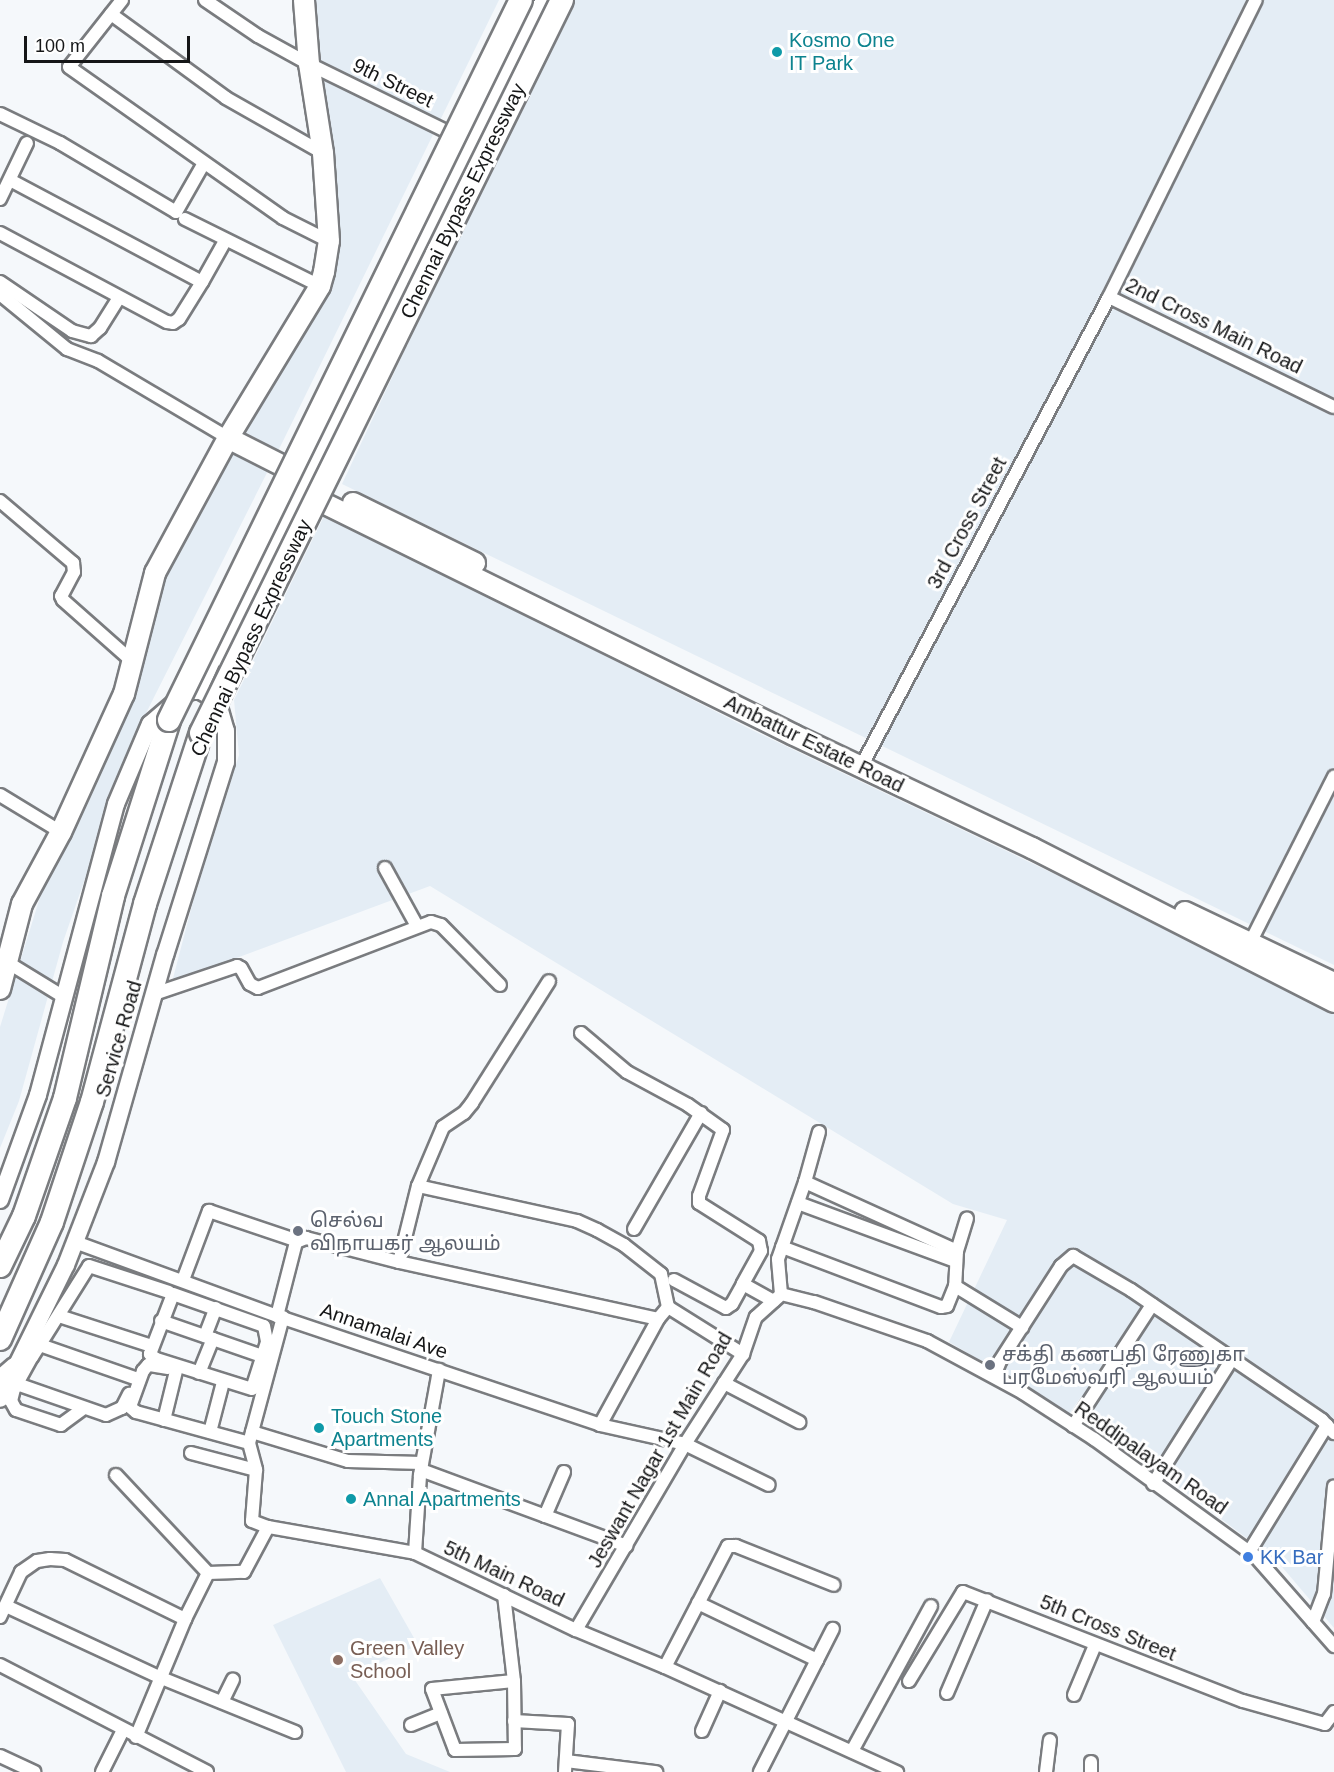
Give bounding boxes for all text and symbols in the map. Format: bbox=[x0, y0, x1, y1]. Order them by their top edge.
scale bar bbox=[27, 24, 194, 62]
place label: Kosmo One IT Park bbox=[789, 28, 895, 75]
text: 100 m bbox=[35, 36, 85, 56]
marker: Kosmo One IT Park bbox=[770, 45, 784, 59]
street label: 9th Street bbox=[349, 53, 437, 113]
street label: Chennai Bypass Expressway bbox=[395, 79, 531, 323]
street label: 2nd Cross Main Road bbox=[1122, 273, 1306, 379]
street label: 3rd Cross Street bbox=[922, 453, 1012, 593]
street label: Chennai Bypass Expressway bbox=[185, 516, 317, 760]
street label: Ambattur Estate Road bbox=[720, 690, 908, 798]
street label: Service Road bbox=[91, 978, 147, 1100]
place label: செல்வ விநாயகர் ஆலயம் bbox=[310, 1208, 501, 1255]
marker: செல்வ விநாயகர் ஆலயம் bbox=[291, 1224, 305, 1238]
street label: Annamalai Ave bbox=[317, 1298, 451, 1364]
street label: Jeswant Nagar 1st Main Road bbox=[583, 1328, 737, 1572]
place label: சக்தி கணபதி ரேணுகா பரமேஸ்வரி ஆலயம் bbox=[1002, 1342, 1245, 1389]
marker: சக்தி கணபதி ரேணுகா பரமேஸ்வரி ஆலயம் bbox=[983, 1358, 997, 1372]
street label: Reddipalayam Road bbox=[1070, 1396, 1232, 1520]
place label: Touch Stone Apartments bbox=[331, 1404, 442, 1451]
marker: Touch Stone Apartments bbox=[312, 1421, 326, 1435]
place label: Annal Apartments bbox=[363, 1487, 522, 1511]
marker: Annal Apartments bbox=[344, 1492, 358, 1506]
street label: 5th Main Road bbox=[440, 1536, 568, 1612]
place label: KK Bar bbox=[1260, 1545, 1323, 1569]
marker: KK Bar bbox=[1241, 1550, 1255, 1564]
street label: 5th Cross Street bbox=[1037, 1590, 1179, 1666]
place label: Green Valley School bbox=[350, 1636, 464, 1683]
marker: Green Valley School bbox=[331, 1653, 345, 1667]

